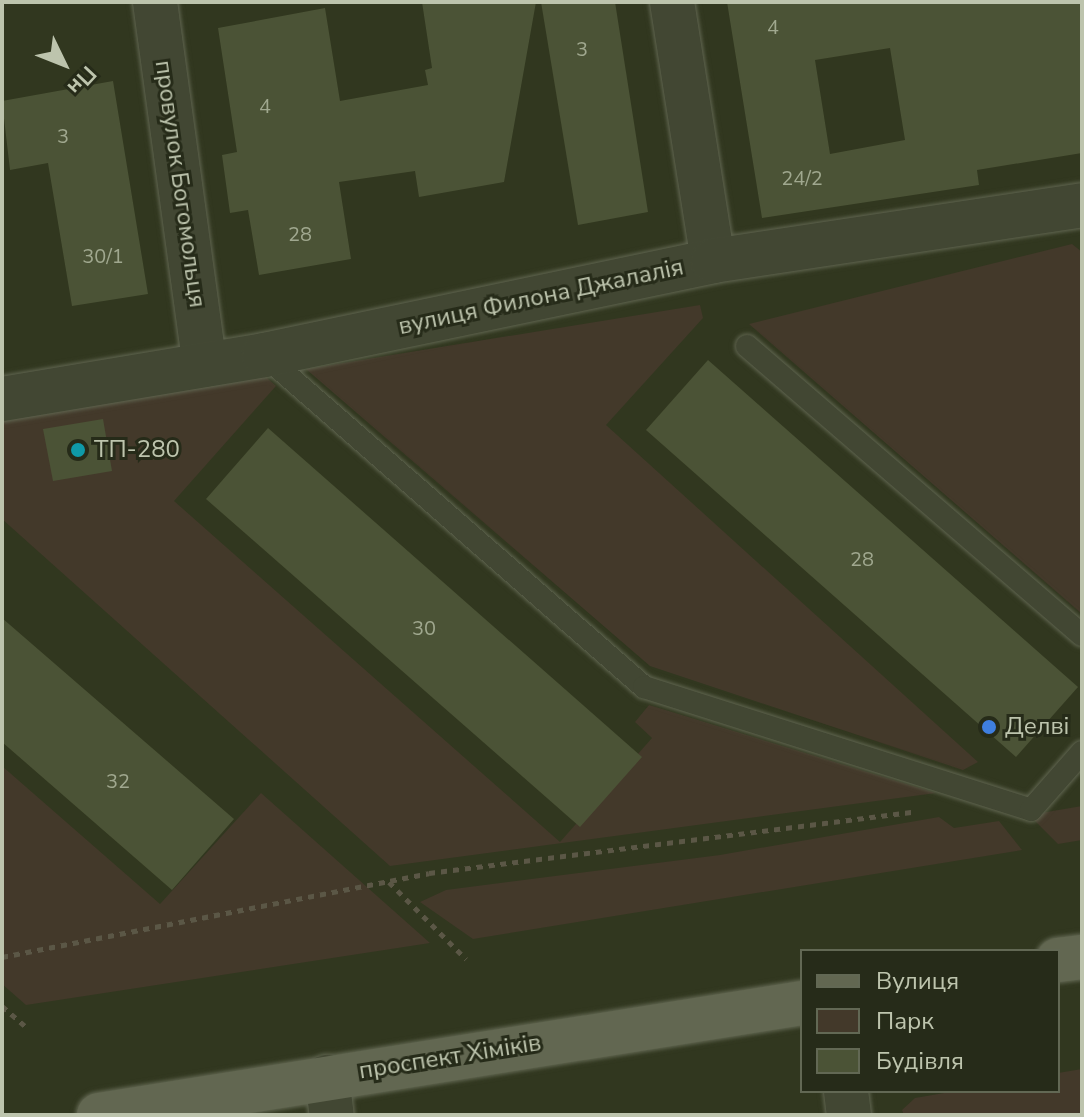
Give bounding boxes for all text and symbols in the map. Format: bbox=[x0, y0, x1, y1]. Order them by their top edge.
house number: 4 bbox=[767, 15, 779, 39]
north arrow bbox=[24, 24, 104, 104]
house number: 3 bbox=[576, 37, 588, 61]
street label: провулок Богомольця bbox=[148, 58, 212, 310]
text: Пн bbox=[60, 59, 103, 102]
house number: 4 bbox=[259, 94, 271, 118]
house number: 3 bbox=[57, 124, 69, 148]
house number: 24/2 bbox=[781, 166, 823, 190]
house number: 28 bbox=[288, 222, 312, 246]
house number: 30/1 bbox=[82, 244, 124, 268]
street label: вулиця Филона Джалалія bbox=[396, 253, 686, 341]
place label: ТП-280 bbox=[94, 436, 180, 464]
marker: ТП-280 bbox=[69, 441, 87, 459]
house number: 28 bbox=[850, 547, 874, 571]
house number: 30 bbox=[412, 616, 436, 640]
place label: Делві bbox=[1005, 713, 1069, 741]
marker: Делві bbox=[980, 718, 998, 736]
house number: 32 bbox=[106, 769, 130, 793]
legend bbox=[800, 949, 1060, 1093]
text: Вулиця bbox=[876, 965, 959, 997]
text: Парк bbox=[876, 1005, 934, 1037]
street label: проспект Хіміків bbox=[357, 1028, 543, 1086]
text: Будівля bbox=[876, 1045, 964, 1077]

